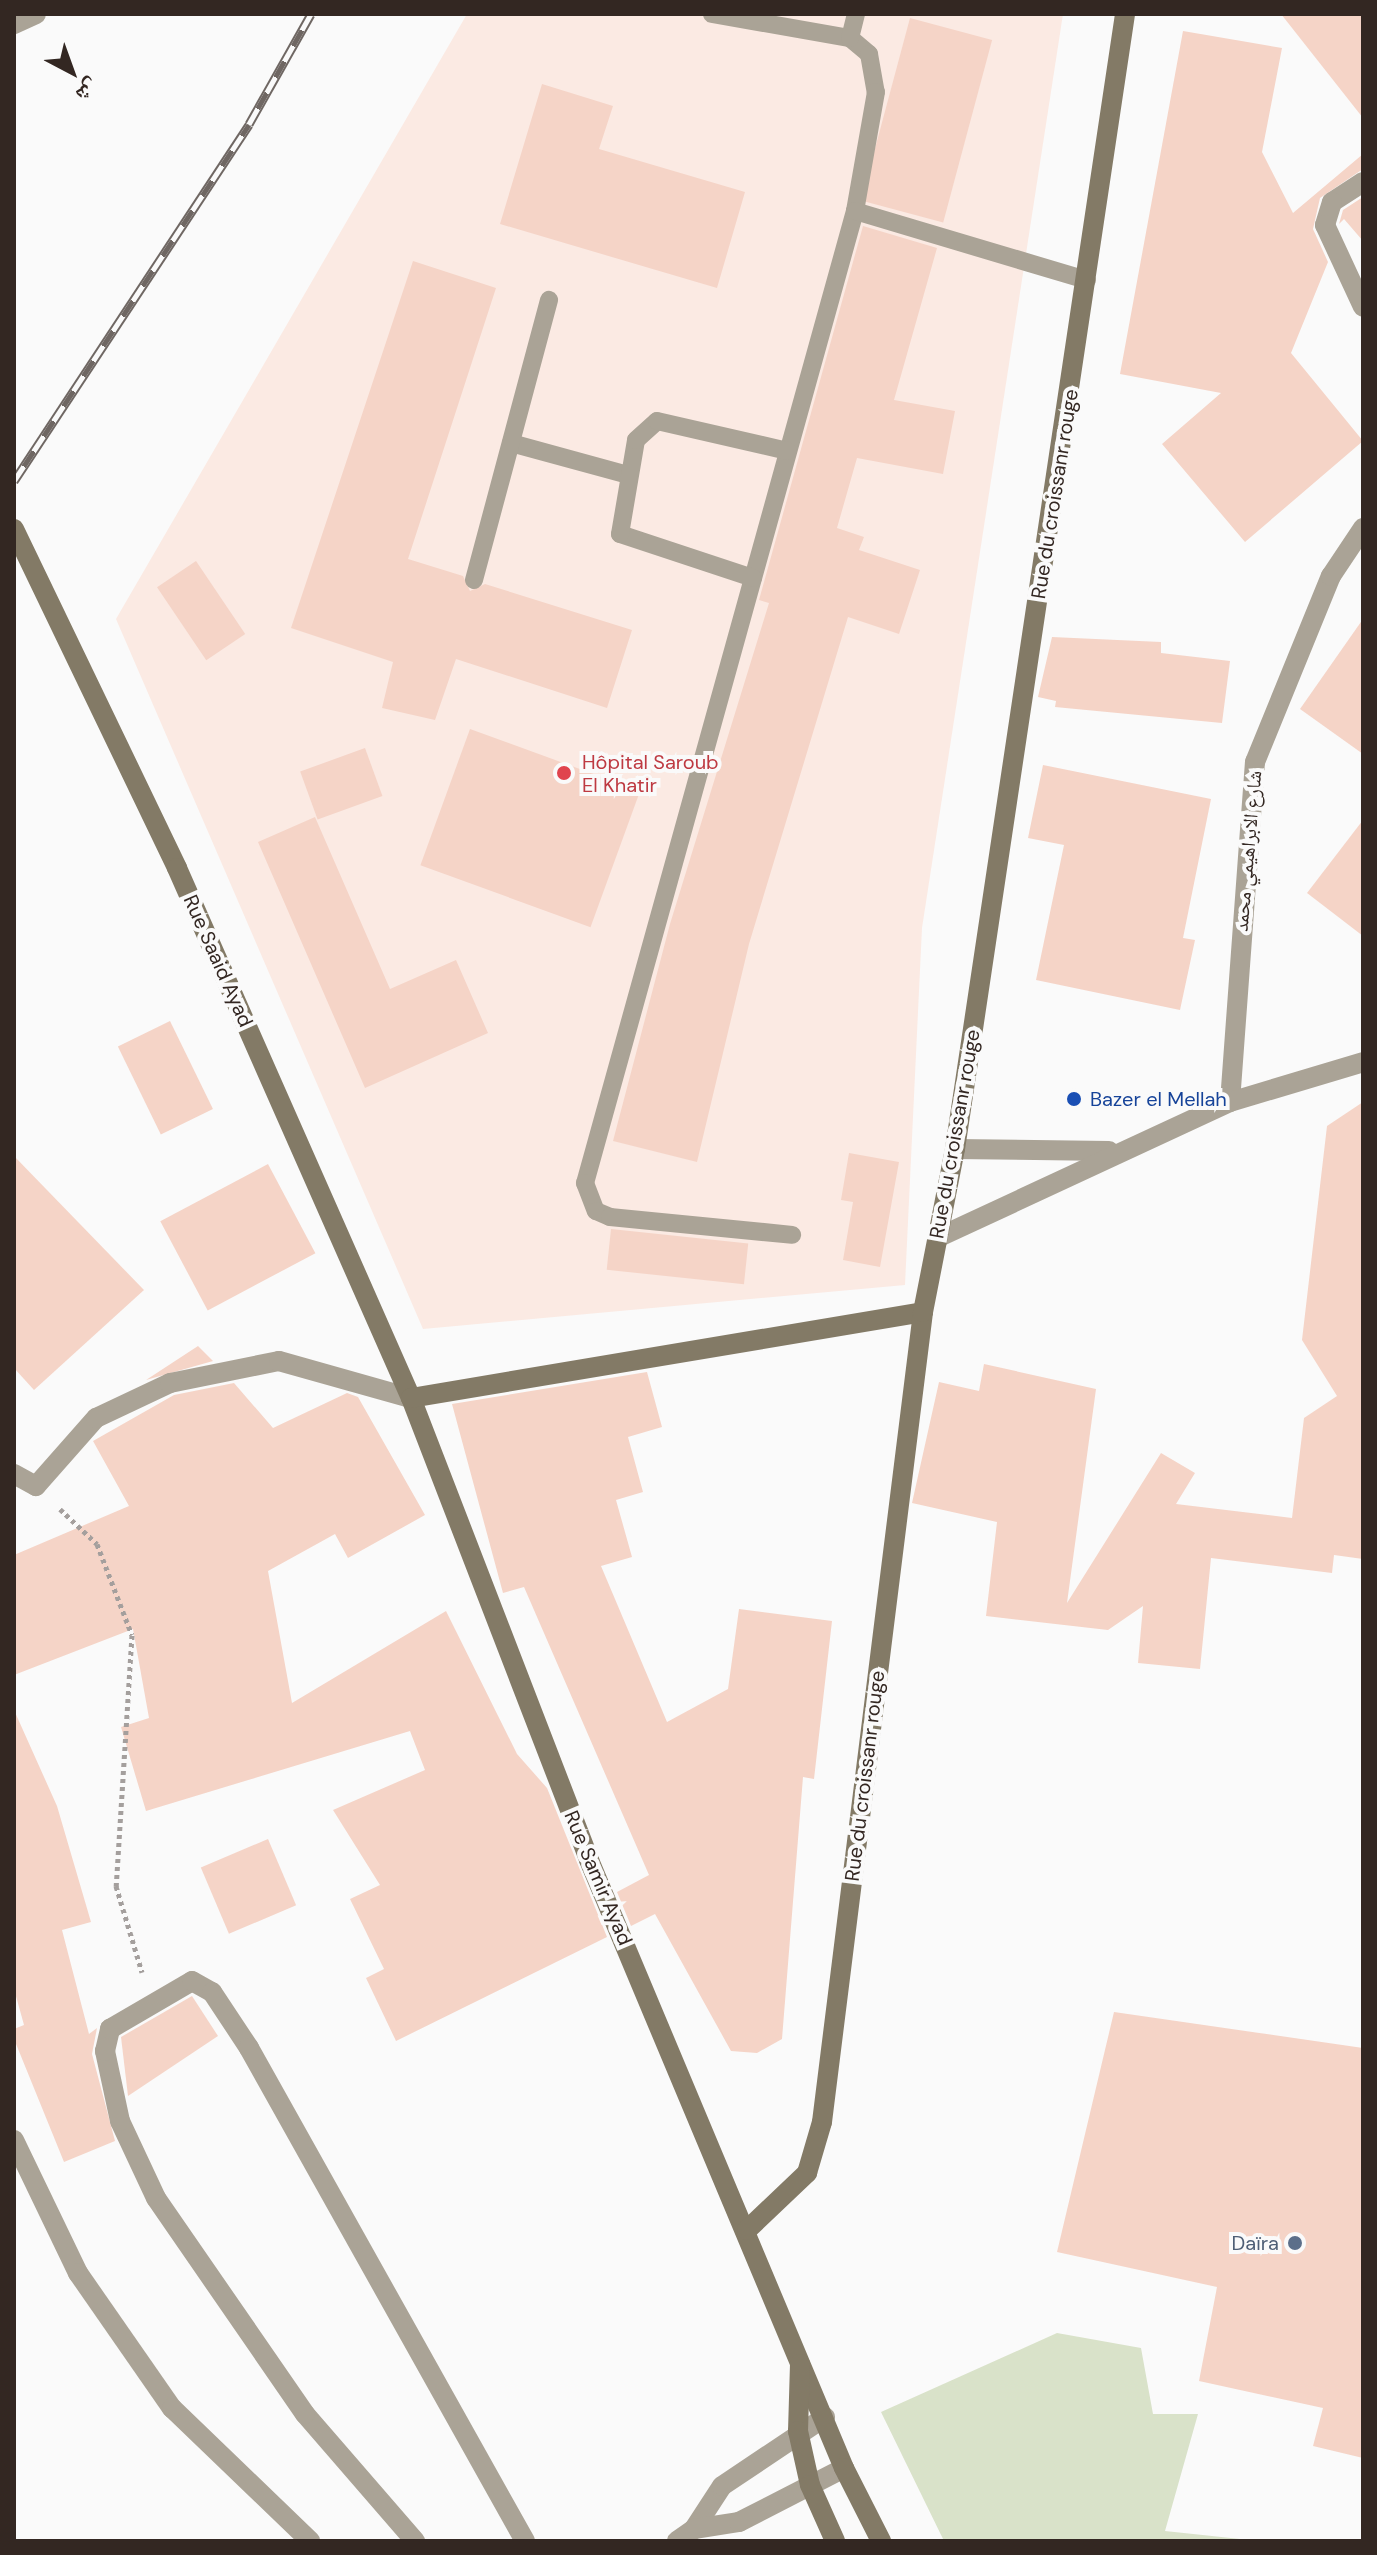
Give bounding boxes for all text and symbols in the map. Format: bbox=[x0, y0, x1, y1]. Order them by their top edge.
north arrow bbox=[32, 32, 112, 112]
text: ش bbox=[70, 72, 106, 109]
street label: Rue du croissanr rouge bbox=[1027, 387, 1083, 601]
place label: Hôpital Saroub El Khatir bbox=[582, 750, 719, 797]
marker: Hôpital Saroub El Khatir bbox=[553, 762, 575, 784]
street label: شارع الابراهيمي محمد bbox=[1229, 769, 1267, 933]
street label: Rue Saaid Ayad bbox=[178, 891, 258, 1031]
street label: Rue du croissanr rouge bbox=[925, 1027, 985, 1241]
place label: Bazer el Mellah bbox=[1090, 1087, 1227, 1111]
marker: Bazer el Mellah bbox=[1065, 1090, 1083, 1108]
street label: Rue du croissanr rouge bbox=[840, 1669, 890, 1883]
street label: Rue Samir Ayad bbox=[559, 1807, 637, 1949]
place label: Daïra bbox=[1232, 2231, 1279, 2255]
marker: Daïra bbox=[1286, 2234, 1304, 2252]

